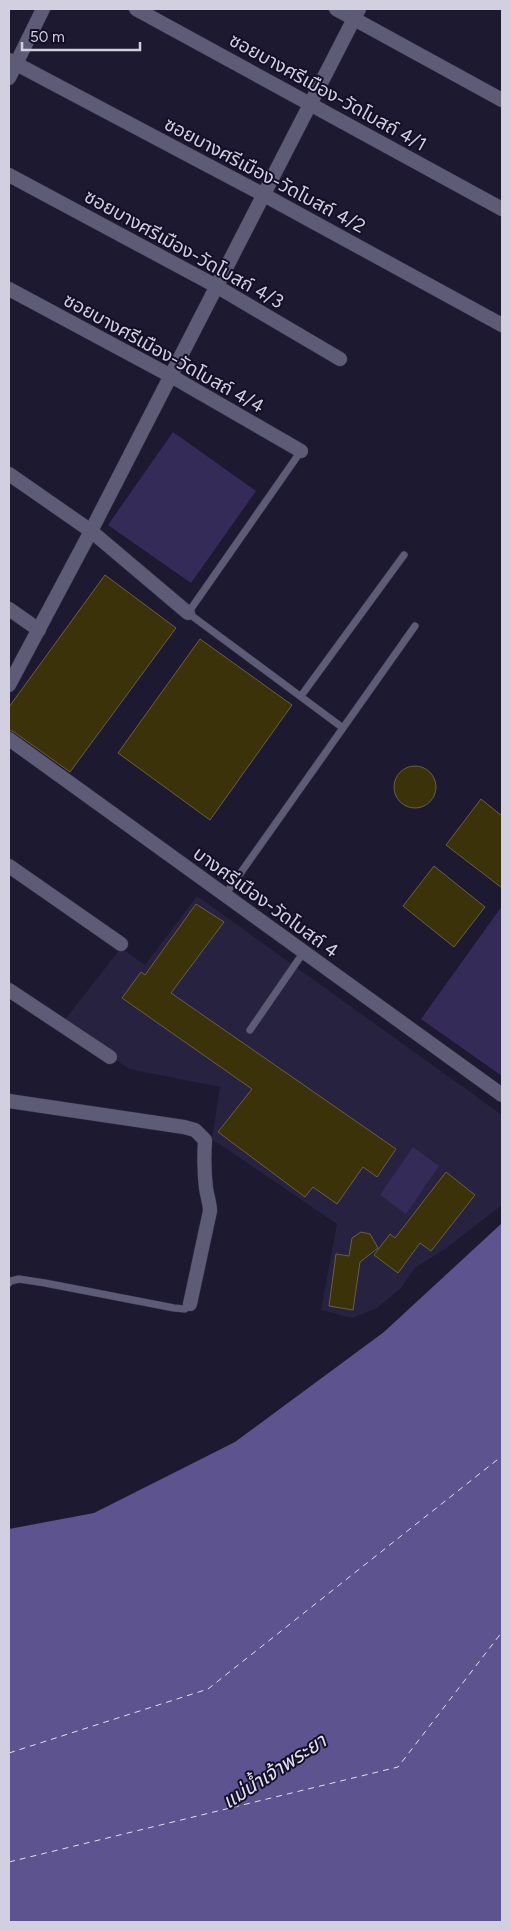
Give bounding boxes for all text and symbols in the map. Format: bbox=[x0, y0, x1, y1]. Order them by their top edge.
scale bar bbox=[22, 20, 140, 52]
text: 50 m bbox=[30, 28, 65, 46]
street label: ซอยบางศรีเมือง-วัดโบสถ์ 4/1 bbox=[225, 28, 431, 156]
street label: ซอยบางศรีเมือง-วัดโบสถ์ 4/2 bbox=[160, 112, 370, 238]
street label: ซอยบางศรีเมือง-วัดโบสถ์ 4/3 bbox=[80, 185, 288, 313]
street label: ซอยบางศรีเมือง-วัดโบสถ์ 4/4 bbox=[60, 288, 268, 418]
street label: บางศรีเมือง-วัดโบสถ์ 4 bbox=[189, 842, 343, 963]
water label: แม่น้ำเจ้าพระยา bbox=[217, 1727, 331, 1813]

